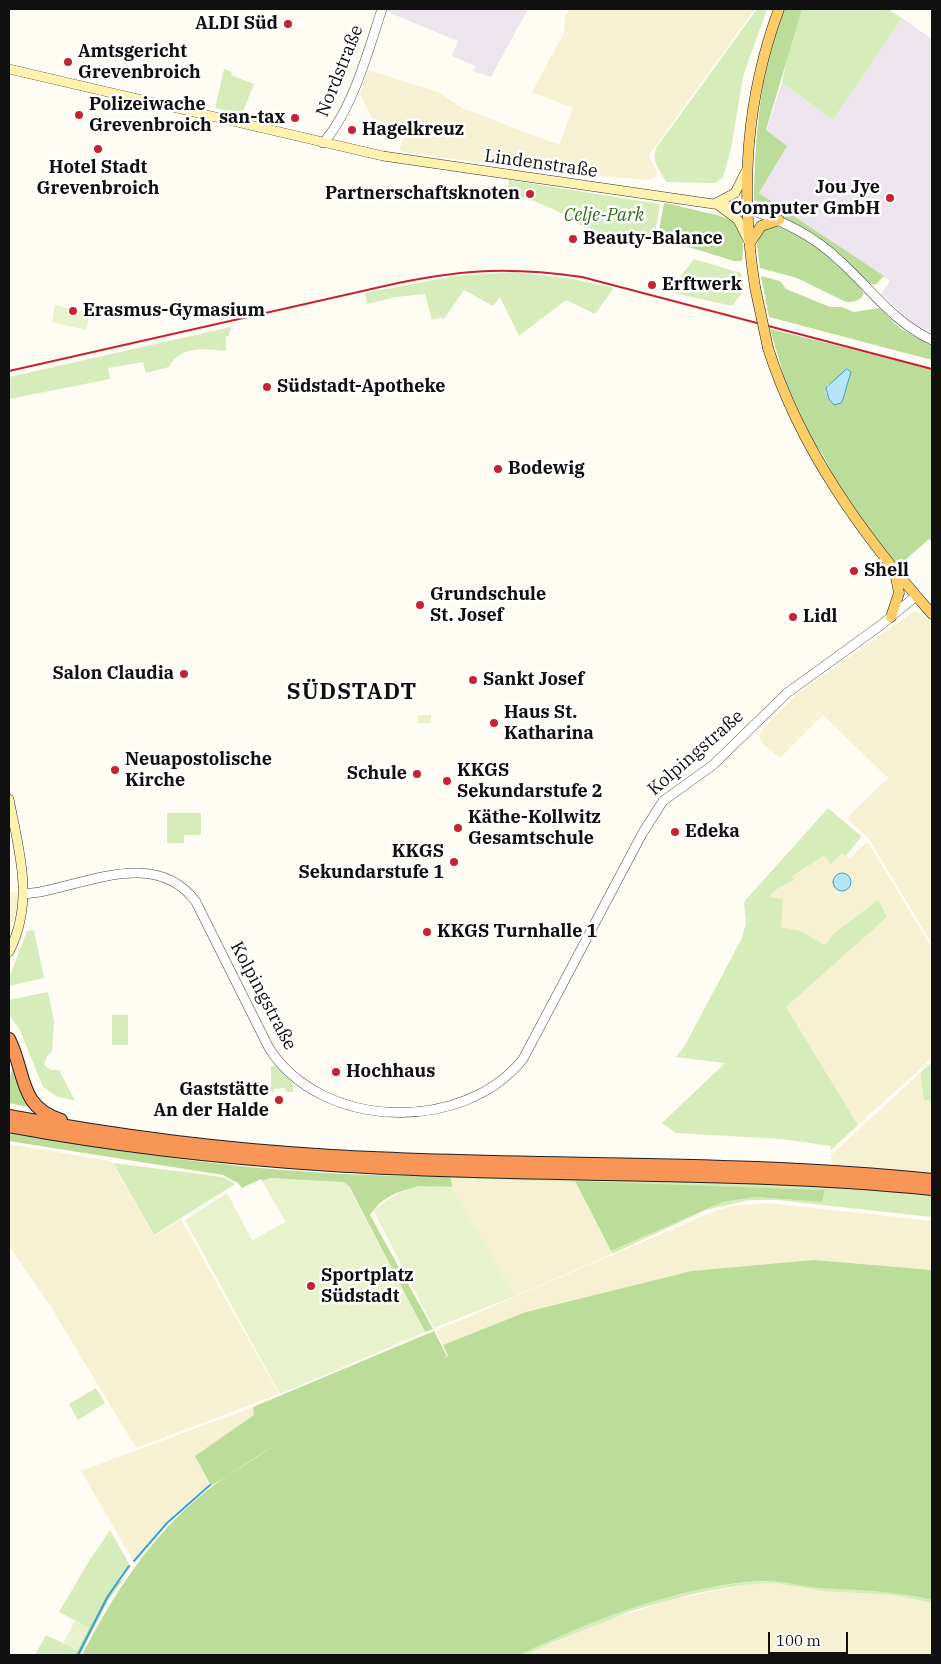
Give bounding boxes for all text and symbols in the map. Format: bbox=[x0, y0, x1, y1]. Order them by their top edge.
place label: ALDI Süd bbox=[195, 13, 278, 35]
marker: ALDI Süd bbox=[282, 18, 294, 30]
street label: Nordstraße bbox=[312, 22, 368, 120]
place label: Amtsgericht Grevenbroich bbox=[78, 41, 201, 84]
marker: Amtsgericht Grevenbroich bbox=[62, 56, 74, 68]
place label: Polizeiwache Grevenbroich bbox=[89, 94, 212, 136]
place label: san-tax bbox=[219, 107, 285, 129]
marker: Polizeiwache Grevenbroich bbox=[73, 109, 85, 121]
marker: san-tax bbox=[289, 112, 301, 124]
place label: Hagelkreuz bbox=[362, 119, 464, 141]
marker: Hagelkreuz bbox=[346, 124, 358, 136]
marker: Hotel Stadt Grevenbroich bbox=[92, 143, 104, 155]
street label: Lindenstraße bbox=[483, 145, 599, 183]
place label: Hotel Stadt Grevenbroich bbox=[37, 157, 159, 200]
place label: Jou Jye Computer GmbH bbox=[730, 177, 880, 220]
place label: Partnerschaftsknoten bbox=[325, 183, 520, 205]
marker: Partnerschaftsknoten bbox=[524, 188, 536, 200]
marker: Jou Jye Computer GmbH bbox=[884, 192, 896, 204]
park label: Celje-Park bbox=[564, 205, 644, 227]
place label: Beauty-Balance bbox=[583, 228, 723, 250]
marker: Beauty-Balance bbox=[567, 233, 579, 245]
place label: Erftwerk bbox=[662, 274, 742, 296]
marker: Erftwerk bbox=[646, 279, 658, 291]
place label: Erasmus-Gymasium bbox=[83, 300, 265, 322]
marker: Erasmus-Gymasium bbox=[67, 305, 79, 317]
place label: Südstadt-Apotheke bbox=[277, 376, 445, 398]
marker: Südstadt-Apotheke bbox=[261, 381, 273, 393]
place label: Bodewig bbox=[508, 458, 585, 480]
marker: Bodewig bbox=[492, 463, 504, 475]
place label: Shell bbox=[864, 560, 909, 582]
marker: Shell bbox=[848, 565, 860, 577]
place label: Grundschule St. Josef bbox=[430, 584, 546, 626]
marker: Grundschule St. Josef bbox=[414, 599, 426, 611]
place label: Lidl bbox=[803, 606, 837, 628]
marker: Lidl bbox=[787, 611, 799, 623]
place label: Salon Claudia bbox=[53, 663, 174, 685]
marker: Salon Claudia bbox=[178, 668, 190, 680]
place label: Sankt Josef bbox=[483, 669, 584, 691]
marker: Sankt Josef bbox=[467, 674, 479, 686]
district label: SÜDSTADT bbox=[286, 680, 418, 706]
place label: Haus St. Katharina bbox=[504, 702, 594, 744]
street label: Kolpingstraße bbox=[644, 706, 748, 800]
marker: Haus St. Katharina bbox=[488, 717, 500, 729]
place label: Neuapostolische Kirche bbox=[125, 749, 272, 792]
place label: KKGS Sekundarstufe 2 bbox=[457, 760, 603, 802]
place label: Schule bbox=[347, 763, 407, 785]
marker: Neuapostolische Kirche bbox=[109, 764, 121, 776]
marker: Schule bbox=[411, 768, 423, 780]
marker: KKGS Sekundarstufe 2 bbox=[441, 775, 453, 787]
place label: Käthe-Kollwitz Gesamtschule bbox=[468, 807, 601, 850]
place label: Edeka bbox=[685, 821, 740, 843]
marker: Käthe-Kollwitz Gesamtschule bbox=[452, 822, 464, 834]
marker: Edeka bbox=[669, 826, 681, 838]
place label: KKGS Sekundarstufe 1 bbox=[298, 841, 444, 884]
marker: KKGS Sekundarstufe 1 bbox=[448, 856, 460, 868]
place label: KKGS Turnhalle 1 bbox=[437, 921, 597, 943]
marker: KKGS Turnhalle 1 bbox=[421, 926, 433, 938]
street label: Kolpingstraße bbox=[225, 938, 301, 1054]
place label: Hochhaus bbox=[346, 1061, 435, 1083]
marker: Hochhaus bbox=[330, 1066, 342, 1078]
place label: Gaststätte An der Halde bbox=[153, 1079, 269, 1122]
marker: Gaststätte An der Halde bbox=[273, 1094, 285, 1106]
place label: Sportplatz Südstadt bbox=[321, 1265, 414, 1308]
marker: Sportplatz Südstadt bbox=[305, 1280, 317, 1292]
scale bar bbox=[771, 1622, 851, 1654]
text: 100 m bbox=[776, 1631, 821, 1650]

